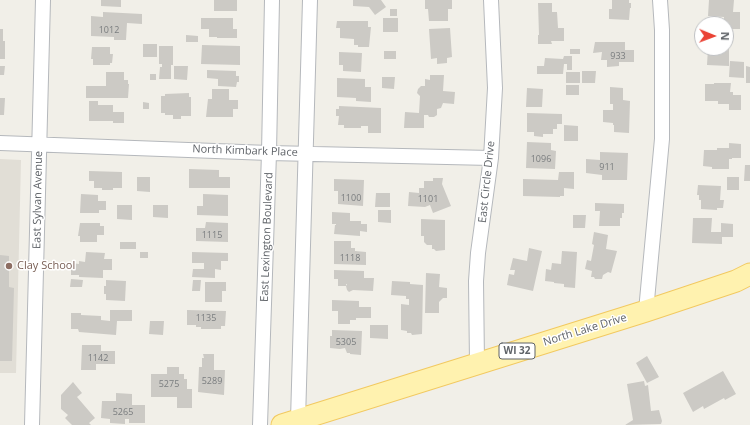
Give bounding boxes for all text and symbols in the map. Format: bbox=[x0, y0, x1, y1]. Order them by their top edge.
north arrow bbox=[694, 16, 734, 56]
house number: 1012 bbox=[99, 25, 119, 35]
text: N bbox=[718, 32, 733, 41]
house number: 933 bbox=[610, 51, 626, 61]
street label: East Circle Drive bbox=[476, 140, 498, 224]
street label: North Kimbark Place bbox=[192, 143, 298, 159]
street label: East Sylvan Avenue bbox=[31, 151, 45, 249]
house number: 1096 bbox=[531, 154, 551, 164]
house number: 911 bbox=[599, 162, 615, 172]
street label: East Lexington Boulevard bbox=[258, 172, 276, 302]
house number: 1100 bbox=[341, 193, 361, 203]
house number: 1101 bbox=[418, 194, 438, 204]
house number: 1115 bbox=[202, 230, 222, 240]
house number: 1118 bbox=[340, 253, 360, 263]
place label: Clay School bbox=[17, 259, 75, 273]
marker: Clay School bbox=[4, 261, 14, 271]
street label: North Lake Drive bbox=[542, 311, 628, 349]
house number: 1135 bbox=[196, 313, 216, 323]
house number: 5305 bbox=[336, 337, 356, 347]
road number: WI 32 bbox=[499, 343, 535, 359]
house number: 1142 bbox=[88, 353, 108, 363]
house number: 5289 bbox=[202, 376, 222, 386]
house number: 5275 bbox=[159, 379, 179, 389]
house number: 5265 bbox=[113, 407, 133, 417]

